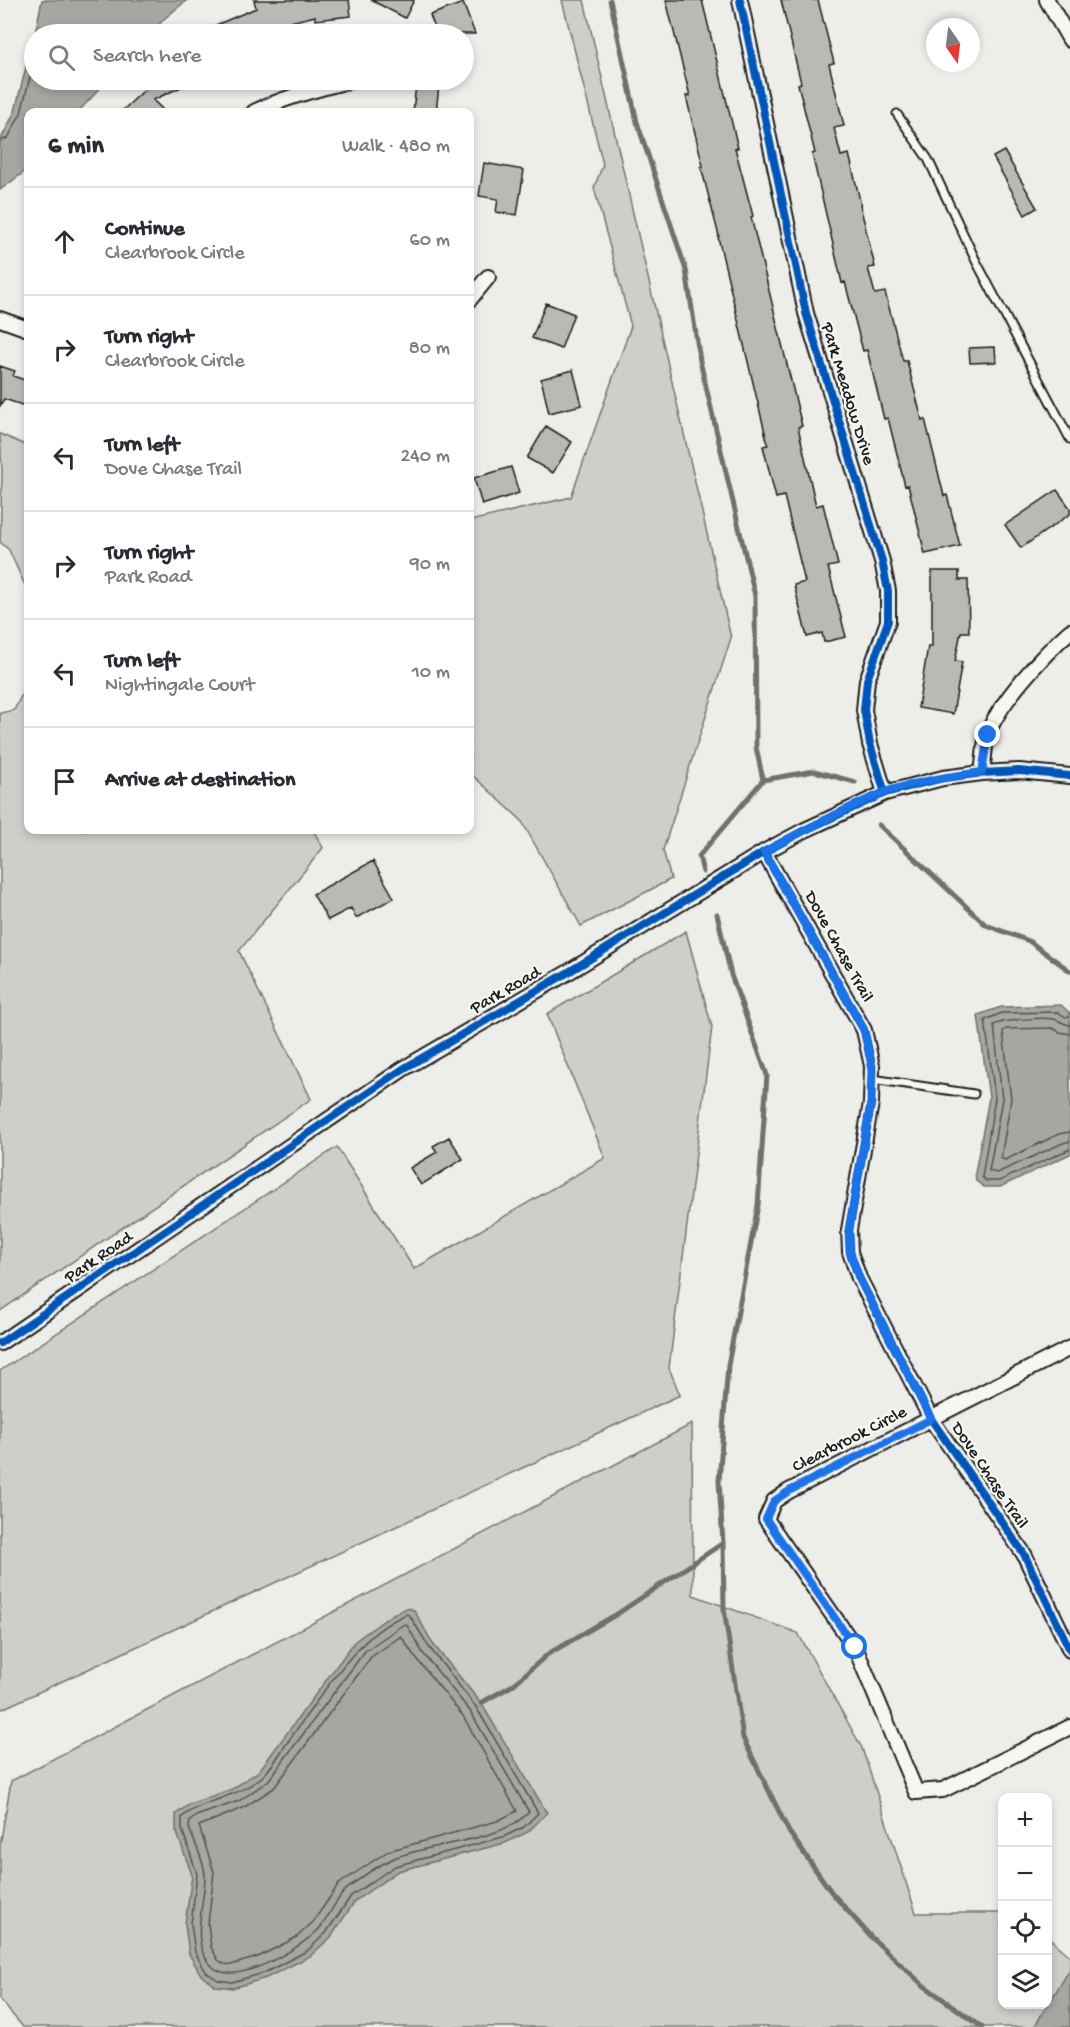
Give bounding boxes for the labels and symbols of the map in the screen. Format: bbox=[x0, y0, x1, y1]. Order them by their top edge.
north arrow bbox=[926, 18, 980, 72]
street label: Park Meadow Drive bbox=[815, 319, 879, 468]
route end bbox=[974, 721, 1000, 747]
street label: Dove Chase Trail bbox=[798, 887, 877, 1006]
street label: Park Road bbox=[466, 962, 546, 1020]
street label: Park Road bbox=[60, 1227, 138, 1289]
street label: Clearbrook Circle bbox=[789, 1402, 911, 1478]
street label: Dove Chase Trail bbox=[945, 1418, 1032, 1533]
route start bbox=[841, 1633, 867, 1659]

